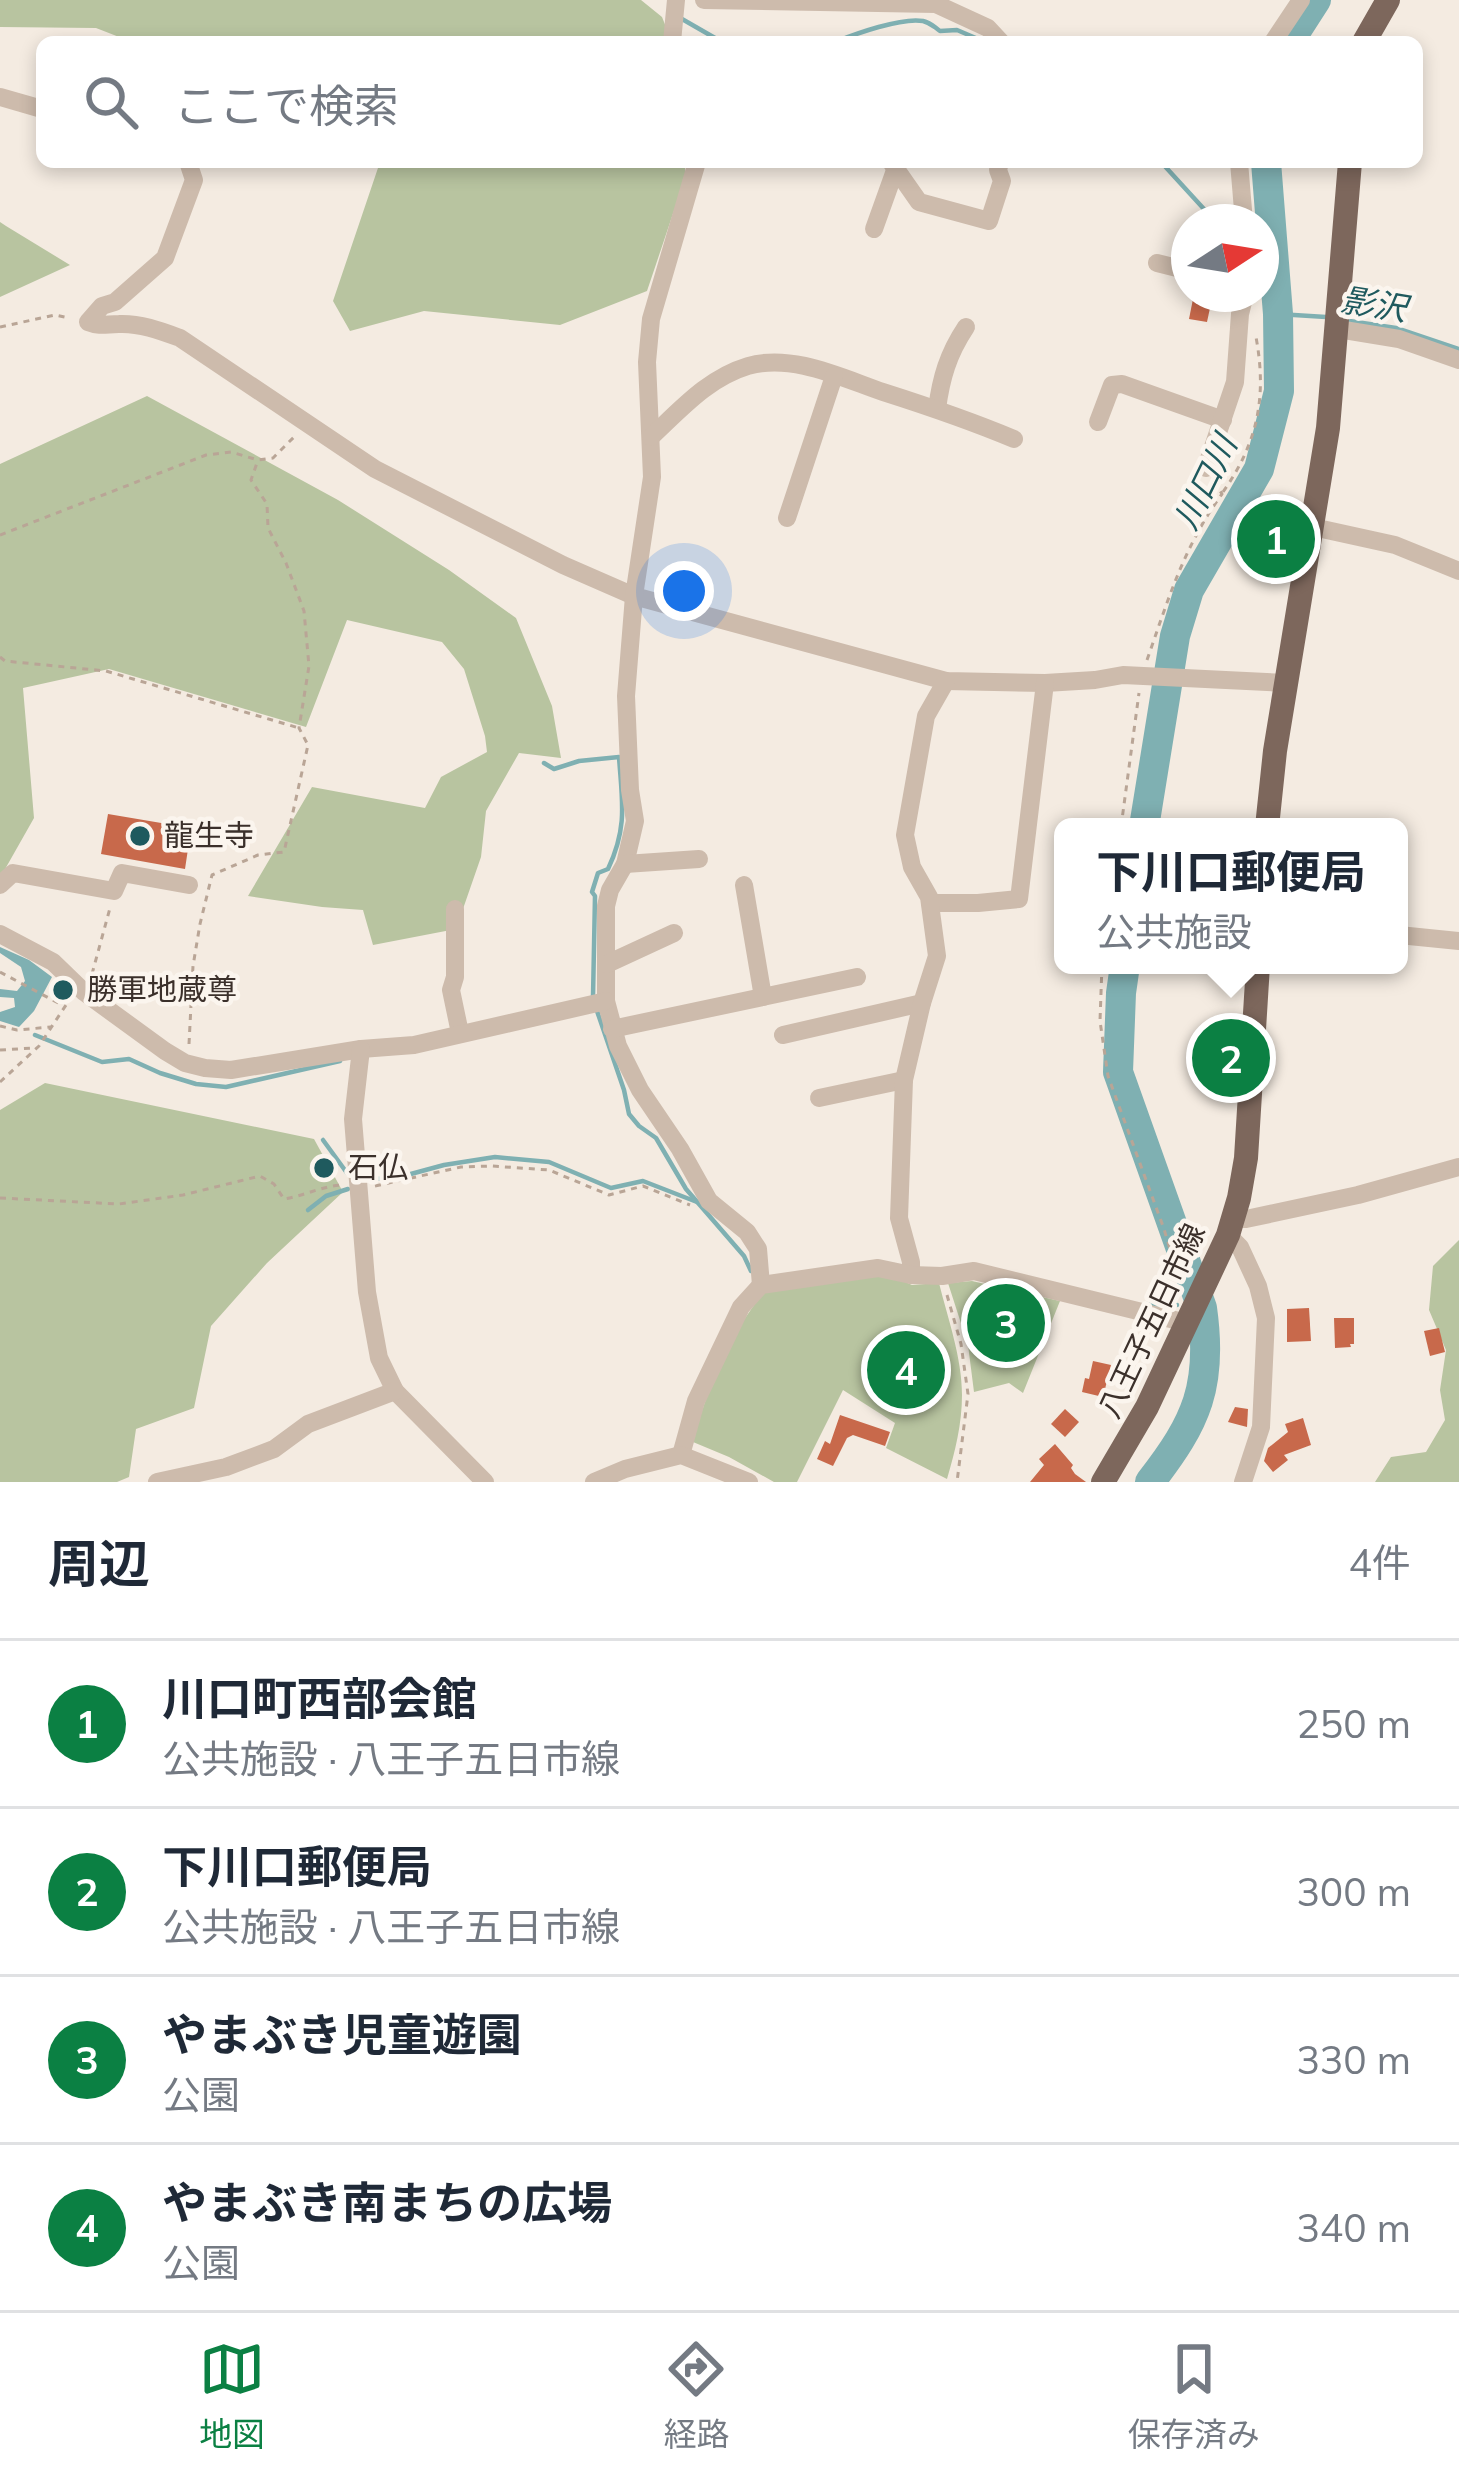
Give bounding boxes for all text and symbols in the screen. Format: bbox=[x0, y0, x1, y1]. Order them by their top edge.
search box bbox=[36, 36, 1423, 168]
icon: search bbox=[78, 69, 144, 135]
text: ここで検索 bbox=[174, 77, 399, 133]
north arrow bbox=[1171, 204, 1279, 312]
water label: 影沢 bbox=[1338, 278, 1414, 330]
water label: 川口川 bbox=[1164, 426, 1246, 535]
pin: 1 bbox=[1237, 494, 1315, 584]
your location bbox=[654, 561, 714, 621]
place label: 龍生寺 bbox=[164, 816, 254, 854]
popup bbox=[1054, 818, 1408, 974]
marker: 龍生寺 bbox=[127, 823, 153, 849]
text: 下川口郵便局 bbox=[1096, 843, 1366, 899]
text: 公共施設 bbox=[1096, 907, 1252, 956]
place label: 勝軍地蔵尊 bbox=[87, 970, 237, 1008]
marker: 勝軍地蔵尊 bbox=[50, 977, 76, 1003]
pin: 2 bbox=[1192, 1013, 1270, 1103]
place label: 石仏 bbox=[348, 1148, 408, 1186]
marker: 石仏 bbox=[311, 1155, 337, 1181]
street label: 八王子五日市線 bbox=[1089, 1217, 1213, 1424]
pin: 3 bbox=[967, 1278, 1045, 1368]
pin: 4 bbox=[867, 1325, 945, 1415]
text: 周辺 bbox=[48, 1531, 150, 1595]
text: 4件 bbox=[1349, 1538, 1411, 1587]
text: 川口町西部会館 bbox=[162, 1670, 477, 1726]
text: 1 bbox=[75, 1699, 99, 1748]
text: 250 m bbox=[1296, 1699, 1411, 1748]
text: 公共施設 · 八王子五日市線 bbox=[162, 1734, 620, 1783]
text: 下川口郵便局 bbox=[162, 1838, 432, 1894]
text: 2 bbox=[75, 1867, 99, 1916]
text: 300 m bbox=[1296, 1867, 1411, 1916]
text: 公共施設 · 八王子五日市線 bbox=[162, 1902, 620, 1951]
text: やまぶき児童遊園 bbox=[162, 2006, 522, 2062]
text: 3 bbox=[75, 2035, 99, 2084]
text: 330 m bbox=[1296, 2035, 1411, 2084]
text: 公園 bbox=[162, 2070, 240, 2119]
text: やまぶき南まちの広場 bbox=[162, 2174, 612, 2230]
text: 4 bbox=[75, 2203, 99, 2252]
text: 340 m bbox=[1296, 2203, 1411, 2252]
text: 公園 bbox=[162, 2238, 240, 2287]
tab: 地図 bbox=[199, 2336, 265, 2456]
tab: 経路 bbox=[663, 2336, 729, 2456]
tab: 保存済み bbox=[1128, 2336, 1260, 2456]

